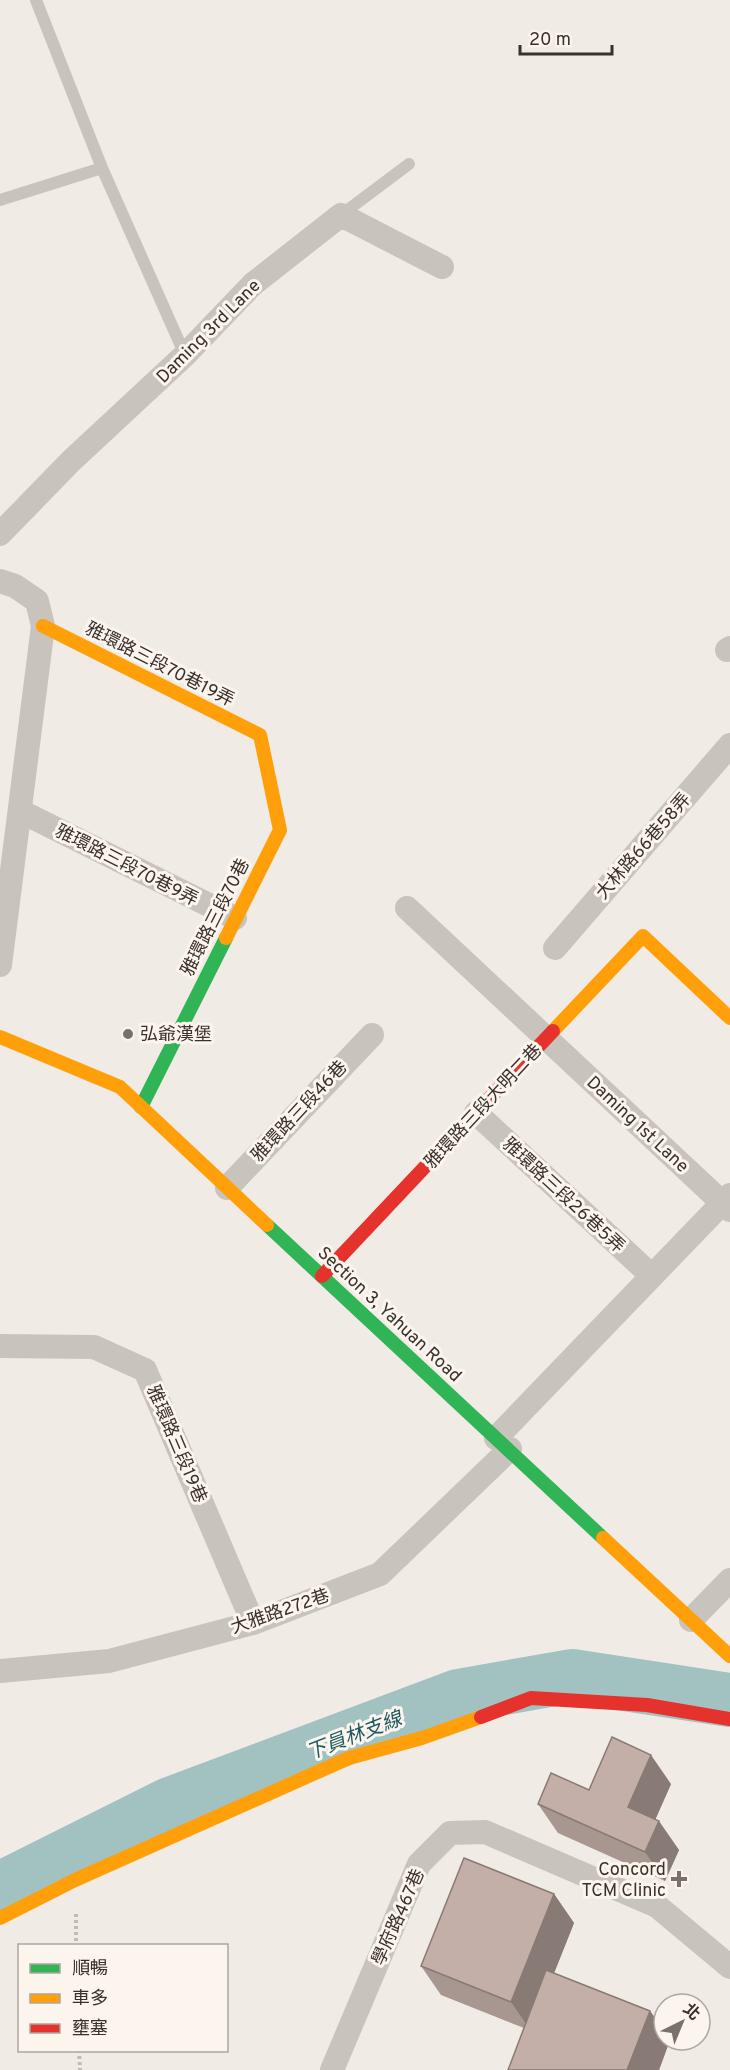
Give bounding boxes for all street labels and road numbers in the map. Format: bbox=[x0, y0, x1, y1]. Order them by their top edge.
street label: Daming 3rd Lane bbox=[152, 275, 266, 389]
street label: 雅環路三段70巷19弄 bbox=[81, 618, 238, 713]
street label: 大林路66巷58弄 bbox=[592, 789, 697, 905]
street label: 雅環路三段70巷9弄 bbox=[51, 820, 202, 912]
street label: 雅環路三段70巷 bbox=[177, 855, 256, 980]
street label: 雅環路三段大明二巷 bbox=[420, 1040, 548, 1174]
street label: 雅環路三段46巷 bbox=[247, 1057, 353, 1167]
street label: Daming 1st Lane bbox=[581, 1072, 693, 1178]
street label: 雅環路三段26巷5弄 bbox=[497, 1133, 629, 1259]
street label: Section 3, Yahuan Road bbox=[312, 1242, 466, 1388]
street label: 雅環路三段19巷 bbox=[141, 1382, 211, 1507]
street label: 大雅路272巷 bbox=[228, 1585, 333, 1640]
street label: 學府路467巷 bbox=[368, 1866, 431, 1969]

